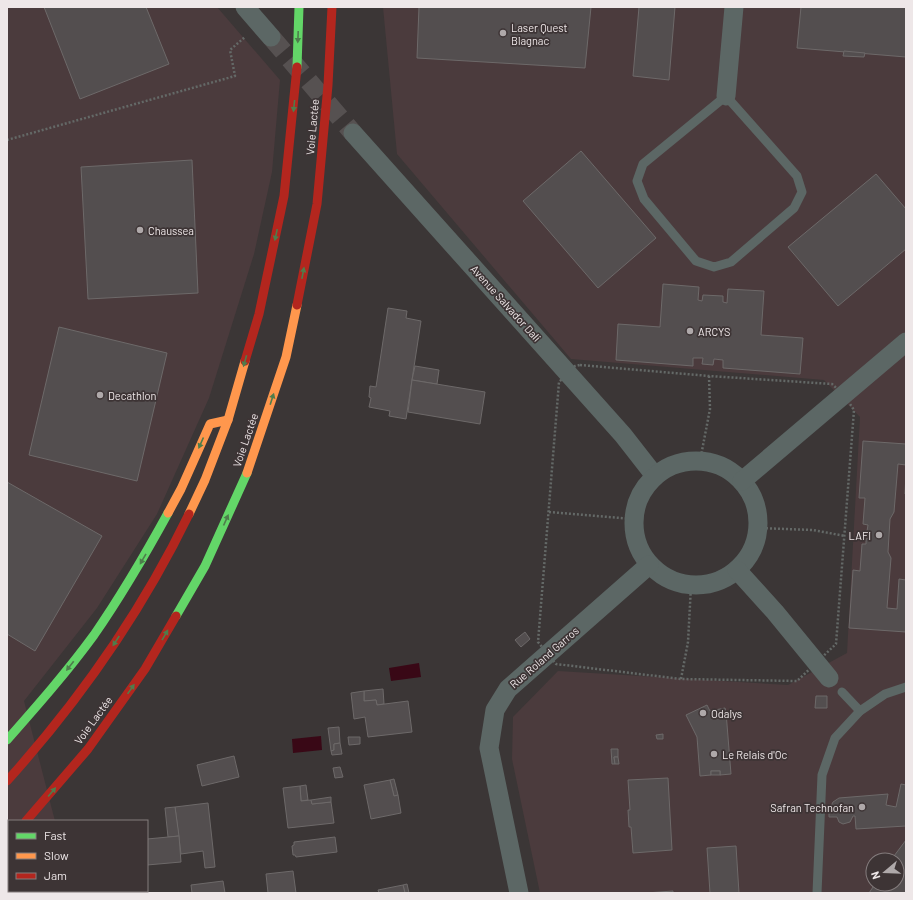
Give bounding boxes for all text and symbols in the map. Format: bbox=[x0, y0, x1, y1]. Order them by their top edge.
place label: Laser Quest Blagnac bbox=[511, 21, 568, 47]
marker: Laser Quest Blagnac bbox=[498, 28, 508, 38]
one-way arrow bbox=[295, 31, 301, 44]
street label: Voie Lactée bbox=[303, 98, 321, 155]
one-way arrow bbox=[290, 100, 297, 112]
place label: Chaussea bbox=[148, 224, 194, 237]
marker: Chaussea bbox=[135, 225, 145, 235]
one-way arrow bbox=[272, 228, 278, 241]
street label: Avenue Salvador Dali bbox=[468, 262, 544, 344]
one-way arrow bbox=[300, 267, 306, 279]
place label: ARCYS bbox=[698, 325, 731, 338]
marker: ARCYS bbox=[685, 326, 695, 336]
one-way arrow bbox=[242, 355, 248, 367]
place label: Decathlon bbox=[108, 389, 156, 402]
marker: Decathlon bbox=[95, 390, 105, 400]
one-way arrow bbox=[269, 392, 275, 404]
street label: Voie Lactée bbox=[230, 411, 260, 469]
one-way arrow bbox=[198, 437, 204, 449]
one-way arrow bbox=[222, 514, 229, 526]
place label: LAFI bbox=[849, 529, 871, 542]
marker: LAFI bbox=[874, 530, 884, 540]
one-way arrow bbox=[139, 553, 146, 565]
street label: Rue Roland Garros bbox=[507, 624, 581, 690]
one-way arrow bbox=[162, 629, 169, 641]
one-way arrow bbox=[112, 636, 120, 646]
one-way arrow bbox=[65, 660, 74, 671]
one-way arrow bbox=[127, 684, 135, 694]
street label: Voie Lactée bbox=[71, 693, 115, 746]
place label: Odalys bbox=[711, 707, 742, 720]
marker: Odalys bbox=[698, 708, 708, 718]
place label: Le Relais d'Oc bbox=[722, 748, 788, 761]
marker: Le Relais d'Oc bbox=[709, 749, 719, 759]
one-way arrow bbox=[47, 787, 56, 797]
place label: Safran Technofan bbox=[770, 801, 854, 814]
marker: Safran Technofan bbox=[857, 802, 867, 812]
legend bbox=[8, 820, 148, 892]
text: Fast bbox=[44, 828, 67, 842]
text: Slow bbox=[44, 848, 69, 862]
north arrow bbox=[865, 852, 905, 892]
text: Jam bbox=[44, 868, 67, 882]
text: N bbox=[868, 870, 882, 881]

